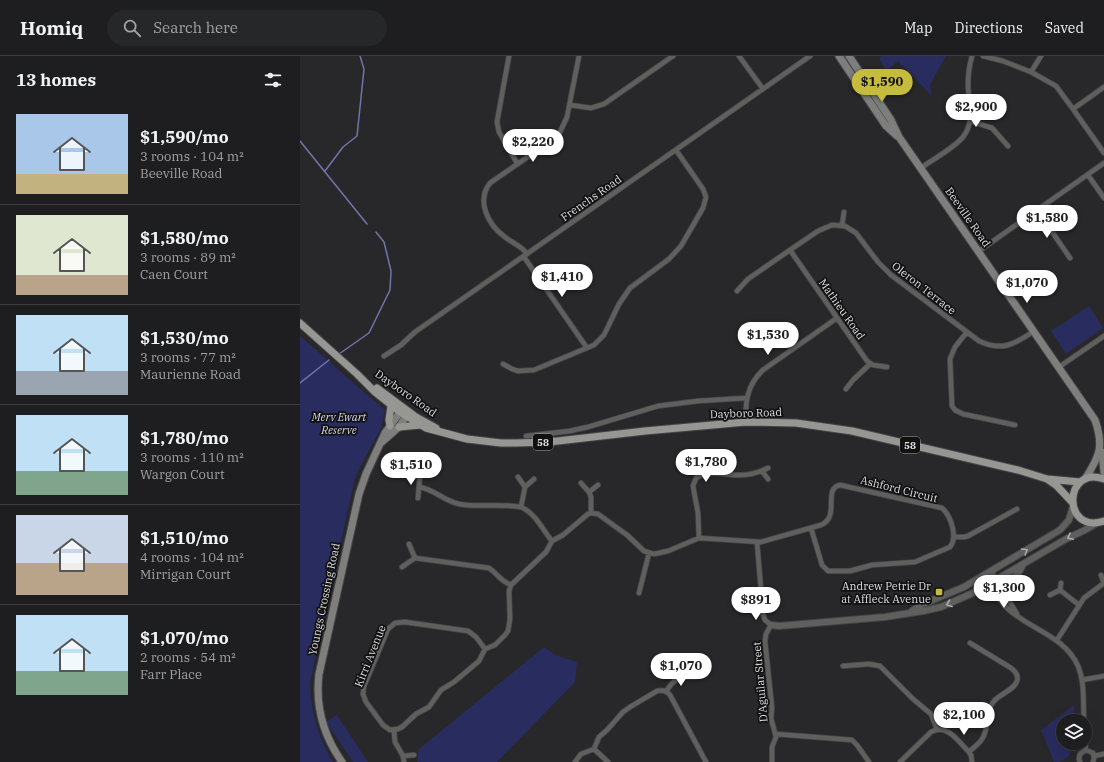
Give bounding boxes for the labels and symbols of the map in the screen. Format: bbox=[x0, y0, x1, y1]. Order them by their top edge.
pin: $1,590 bbox=[849, 69, 915, 103]
pin: $2,900 bbox=[943, 94, 1009, 128]
pin: $2,220 bbox=[500, 129, 566, 163]
street label: Frenchs Road bbox=[558, 172, 624, 224]
street label: Beeville Road bbox=[942, 184, 994, 250]
pin: $1,580 bbox=[1014, 205, 1080, 239]
street label: Oleron Terrace bbox=[889, 259, 959, 317]
pin: $1,410 bbox=[529, 264, 595, 298]
pin: $1,070 bbox=[994, 270, 1060, 304]
street label: Mathieu Road bbox=[816, 276, 868, 342]
pin: $1,530 bbox=[735, 322, 801, 356]
street label: Dayboro Road bbox=[372, 367, 440, 420]
street label: Dayboro Road bbox=[710, 405, 783, 421]
park label: Merv Ewart Reserve bbox=[311, 410, 367, 437]
road number: 58 bbox=[533, 434, 553, 450]
road number: 58 bbox=[900, 437, 920, 453]
pin: $1,780 bbox=[673, 449, 739, 483]
pin: $1,510 bbox=[378, 452, 444, 486]
street label: Ashford Circuit bbox=[859, 473, 939, 505]
one-way arrow bbox=[1067, 532, 1074, 539]
street label: Youngs Crossing Road bbox=[305, 541, 343, 656]
one-way arrow bbox=[1021, 549, 1028, 556]
pin: $1,300 bbox=[971, 575, 1037, 609]
place label: Andrew Petrie Dr at Affleck Avenue bbox=[841, 579, 931, 606]
pin: $891 bbox=[732, 587, 780, 621]
marker: Andrew Petrie Dr at Affleck Avenue bbox=[934, 587, 944, 597]
one-way arrow bbox=[945, 599, 952, 607]
street label: Kirri Avenue bbox=[351, 623, 389, 689]
street label: D'Aguilar Street bbox=[749, 641, 770, 723]
pin: $1,070 bbox=[648, 653, 714, 687]
pin: $2,100 bbox=[931, 702, 997, 736]

